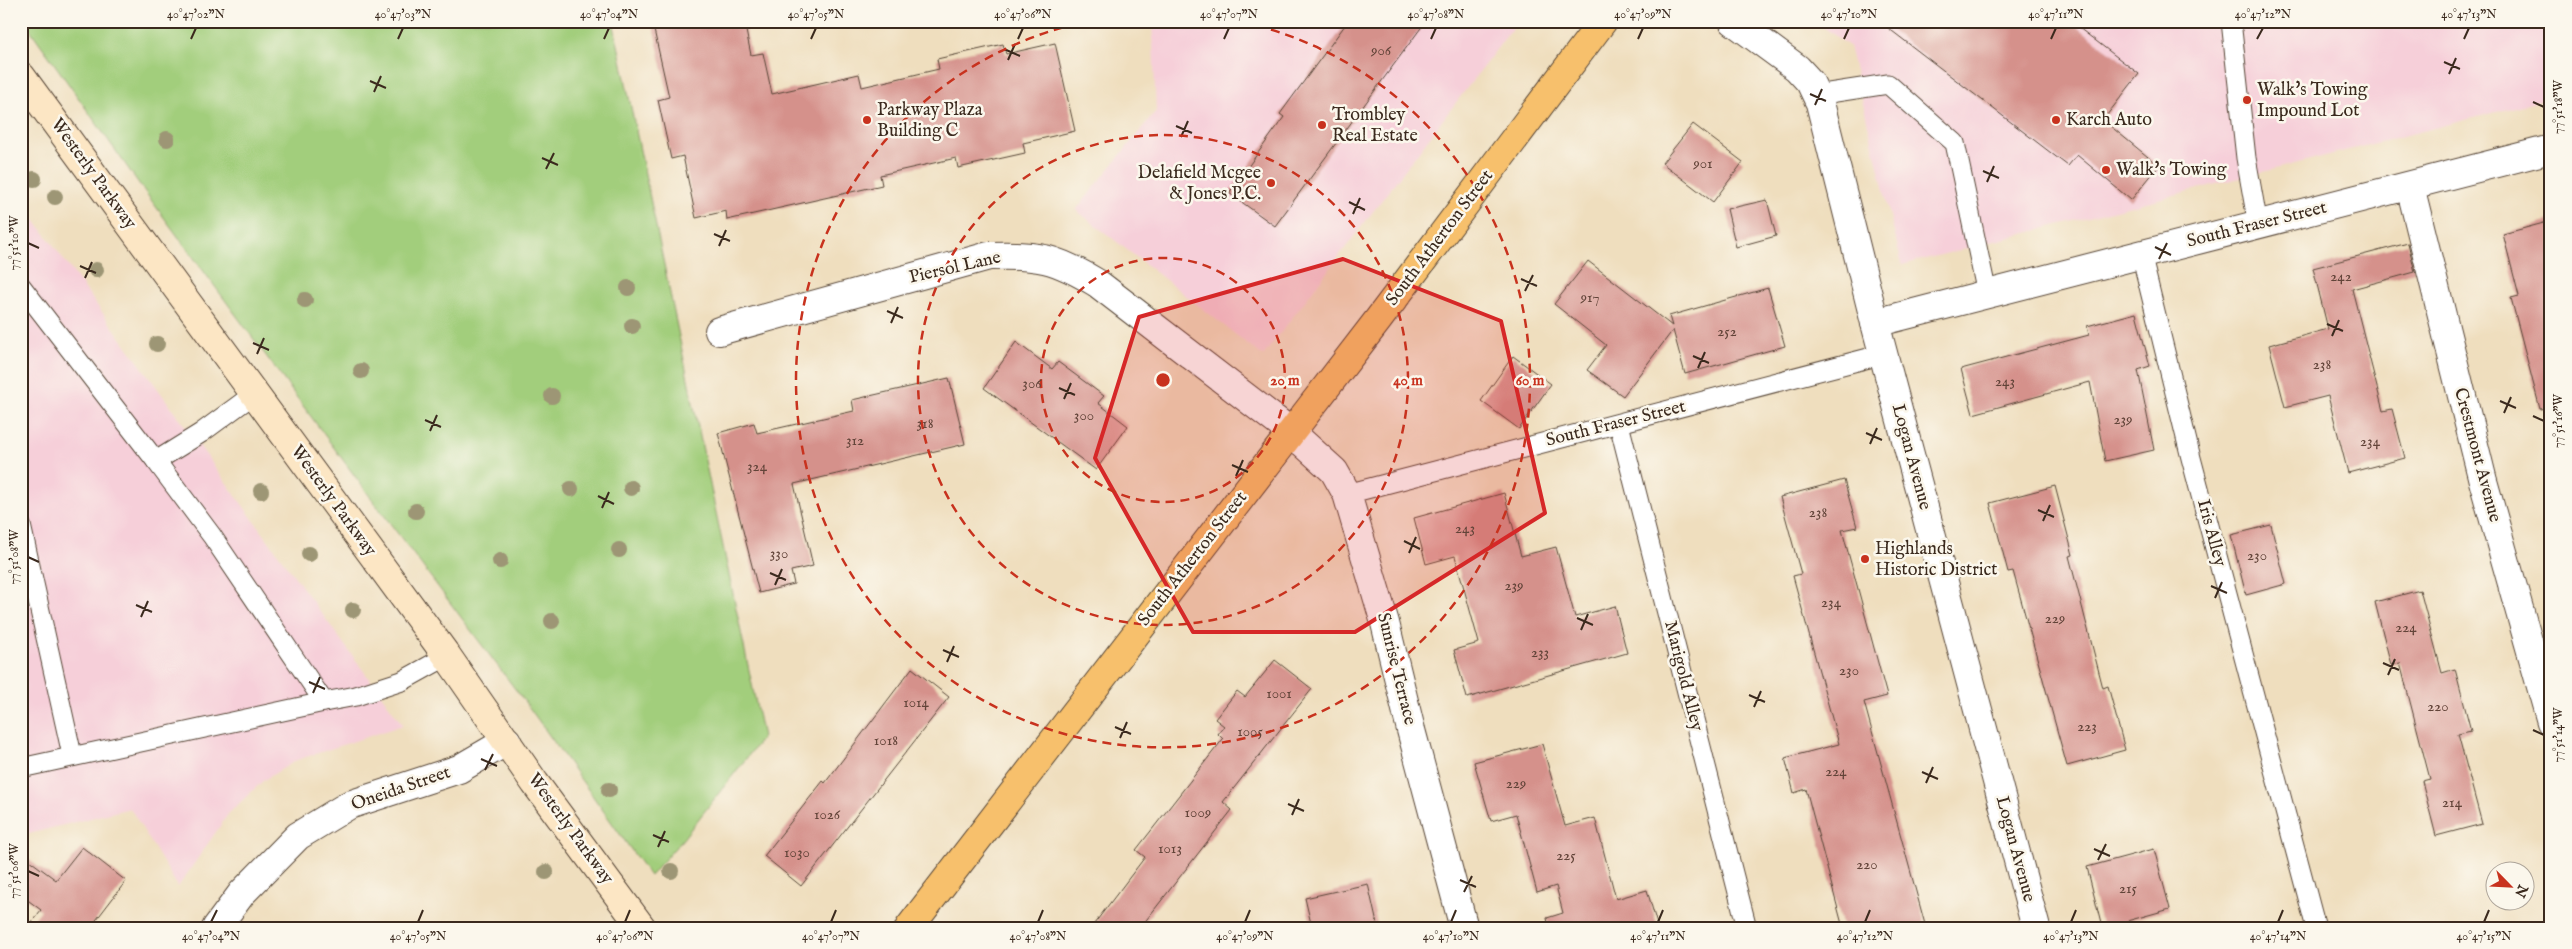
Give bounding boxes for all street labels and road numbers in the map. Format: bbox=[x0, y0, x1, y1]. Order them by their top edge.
street label: Westerly Parkway bbox=[45, 114, 141, 234]
street label: South Atherton Street bbox=[1381, 165, 1499, 311]
street label: South Fraser Street bbox=[2185, 197, 2329, 253]
street label: Piersol Lane bbox=[907, 246, 1003, 290]
street label: Crestmont Avenue bbox=[2448, 385, 2506, 525]
street label: South Fraser Street bbox=[1544, 396, 1688, 452]
street label: Logan Avenue bbox=[1886, 402, 1936, 512]
street label: Westerly Parkway bbox=[285, 441, 381, 561]
street label: South Atherton Street bbox=[1133, 487, 1253, 631]
street label: Iris Alley bbox=[2191, 497, 2231, 569]
street label: Sunrise Terrace bbox=[1371, 610, 1421, 728]
street label: Marigold Alley bbox=[1658, 618, 1708, 734]
street label: Oneida Street bbox=[348, 761, 454, 817]
street label: Westerly Parkway bbox=[522, 769, 618, 889]
street label: Logan Avenue bbox=[1990, 794, 2040, 904]

